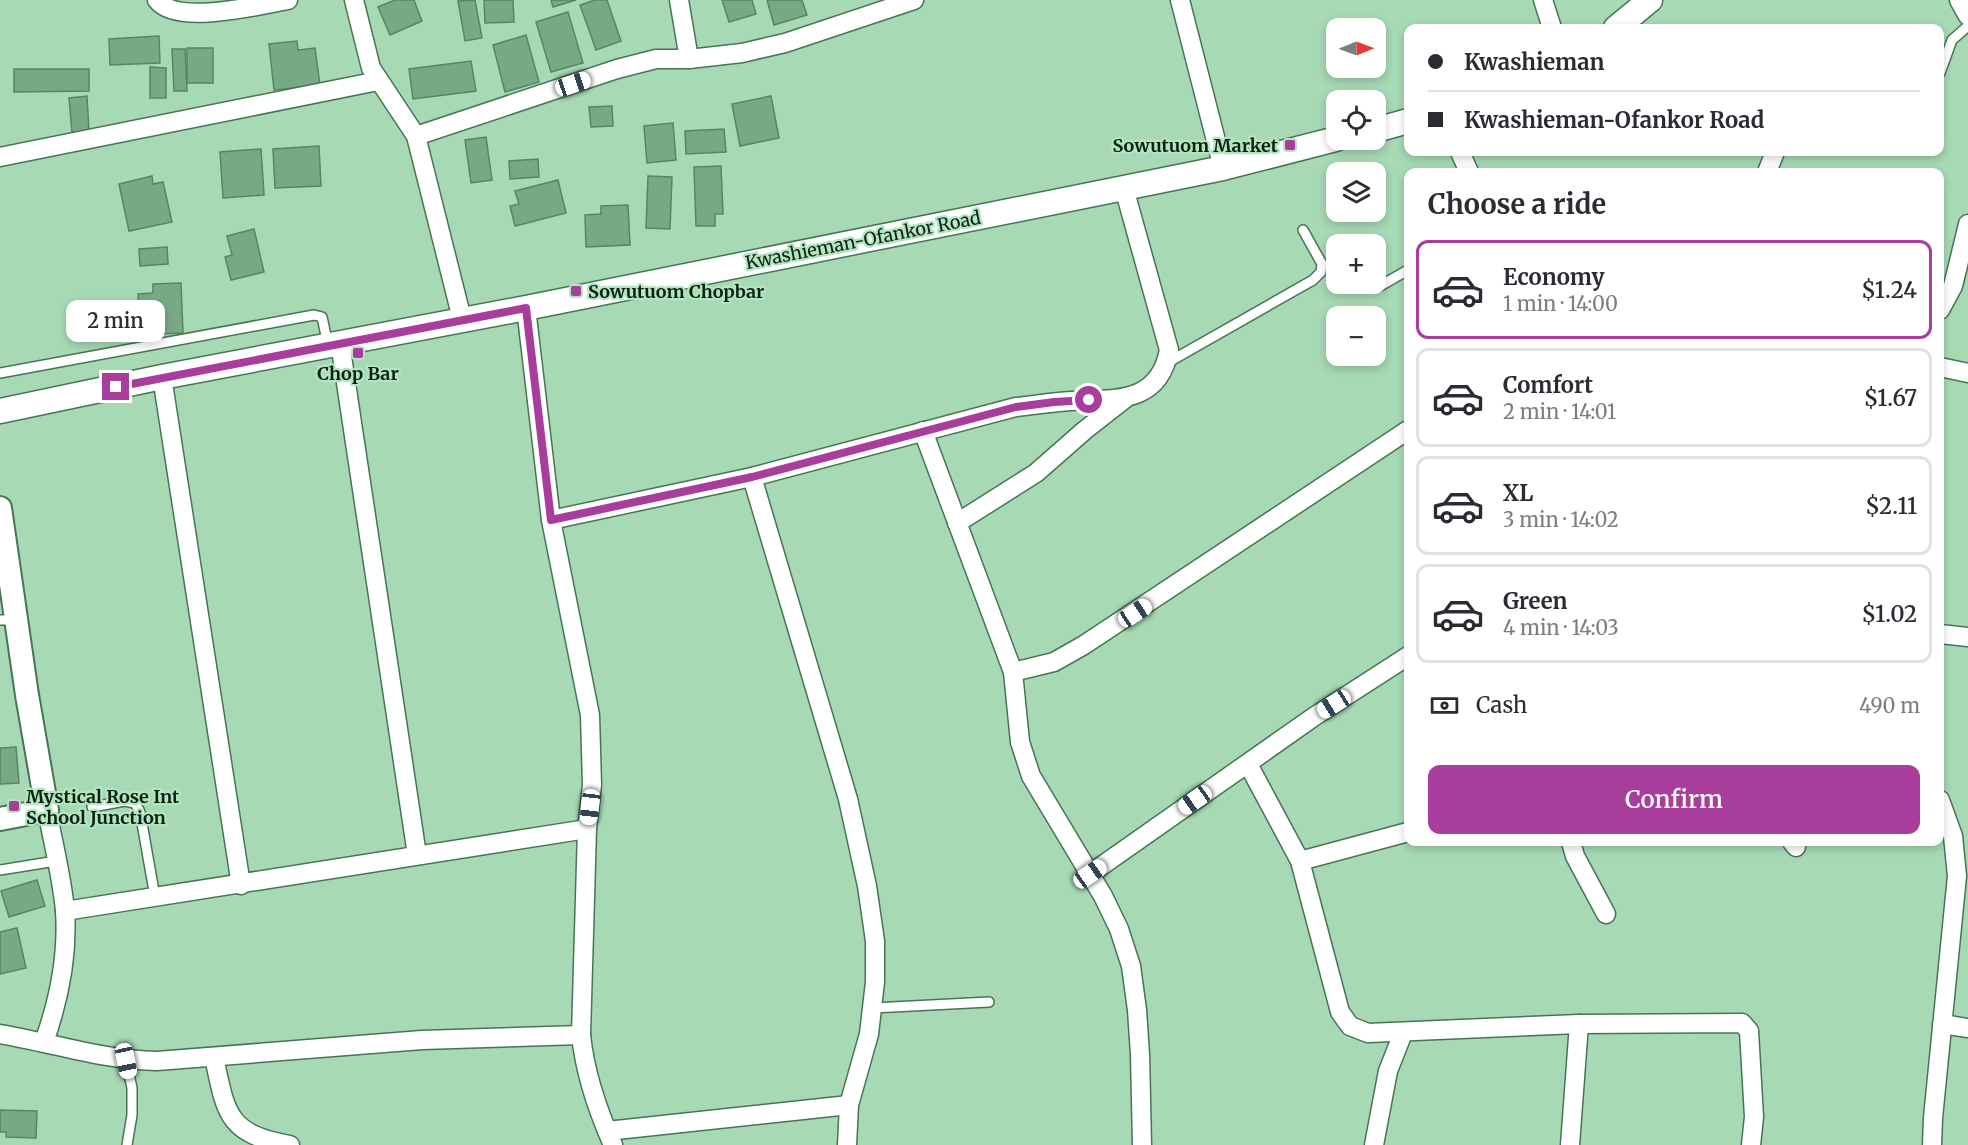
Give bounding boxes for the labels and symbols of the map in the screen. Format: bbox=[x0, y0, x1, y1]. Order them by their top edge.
north arrow bbox=[1326, 18, 1386, 78]
car bbox=[553, 70, 593, 98]
place label: Sowutuom Market bbox=[1112, 134, 1279, 157]
marker: Sowutuom Market bbox=[1283, 138, 1297, 152]
street label: Kwashieman-Ofankor Road bbox=[743, 206, 983, 274]
place label: Sowutuom Chopbar bbox=[588, 280, 764, 303]
marker: Sowutuom Chopbar bbox=[569, 284, 583, 298]
callout: 2 min bbox=[66, 300, 166, 342]
marker: Chop Bar bbox=[351, 346, 365, 360]
place label: Chop Bar bbox=[317, 362, 399, 385]
route end bbox=[102, 373, 129, 400]
route start bbox=[1075, 386, 1102, 413]
car bbox=[1115, 596, 1155, 630]
car bbox=[1314, 687, 1354, 721]
car bbox=[1175, 782, 1215, 818]
place label: Mystical Rose Int School Junction bbox=[26, 785, 180, 829]
car bbox=[579, 788, 601, 826]
marker: Mystical Rose Int School Junction bbox=[7, 799, 21, 813]
car bbox=[1070, 856, 1110, 892]
car bbox=[113, 1042, 139, 1080]

